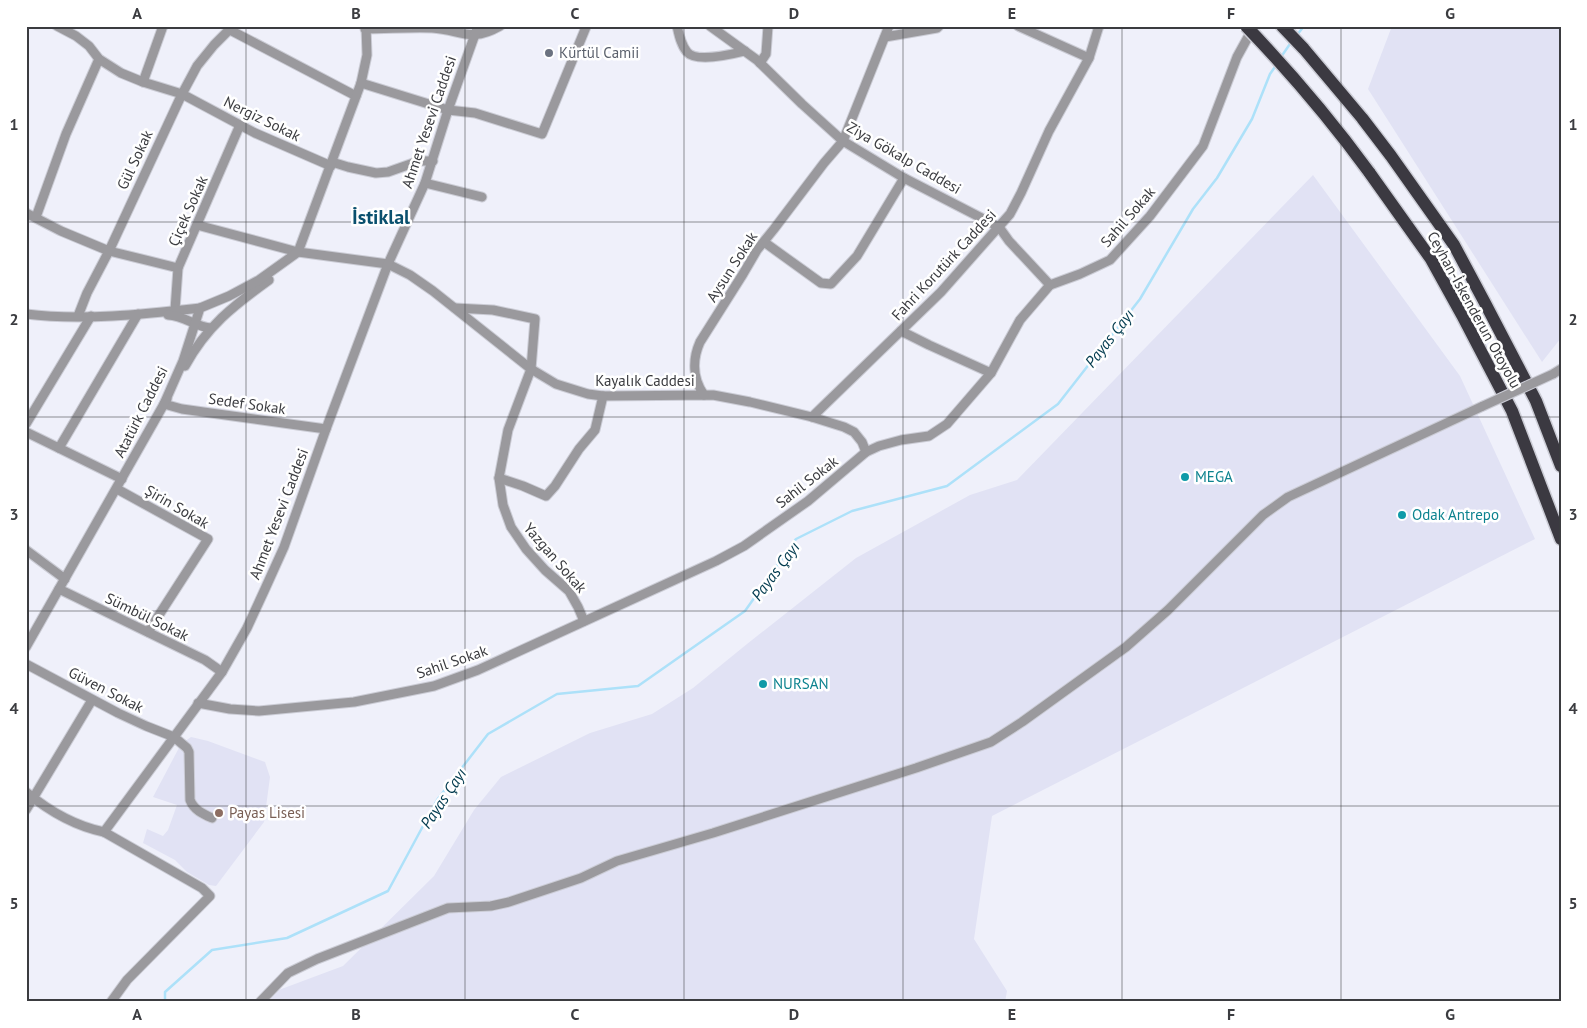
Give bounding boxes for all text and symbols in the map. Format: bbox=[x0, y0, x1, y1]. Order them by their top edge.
text: A bbox=[132, 3, 142, 23]
text: B bbox=[351, 3, 361, 23]
text: C bbox=[571, 3, 580, 23]
text: D bbox=[789, 3, 799, 23]
text: E bbox=[1008, 3, 1016, 23]
text: F bbox=[1227, 3, 1235, 23]
text: G bbox=[1445, 3, 1455, 23]
place label: Kürtül Camii bbox=[559, 43, 639, 62]
marker: Kürtül Camii bbox=[543, 47, 555, 59]
street label: Ahmet Yesevi Caddesi bbox=[397, 53, 460, 191]
street label: Nergiz Sokak bbox=[221, 92, 304, 146]
text: 1 bbox=[9, 114, 19, 134]
text: 1 bbox=[1568, 114, 1578, 134]
street label: Ziya Gökalp Caddesi bbox=[844, 117, 965, 198]
street label: Gül Sokak bbox=[113, 126, 157, 193]
street label: Çiçek Sokak bbox=[164, 172, 212, 249]
street label: Sahil Sokak bbox=[1096, 182, 1160, 251]
district label: İstiklal bbox=[352, 204, 410, 230]
street label: Fahri Korutürk Caddesi bbox=[887, 205, 1000, 324]
street label: Aysun Sokak bbox=[702, 227, 762, 305]
street label: Ceyhan-İskenderun Otoyolu bbox=[1423, 228, 1526, 392]
water label: Payas Çayı bbox=[1080, 305, 1138, 371]
text: 2 bbox=[9, 309, 19, 329]
text: 2 bbox=[1568, 309, 1578, 329]
street label: Atatürk Caddesi bbox=[109, 363, 172, 461]
street label: Kayalık Caddesi bbox=[595, 371, 695, 390]
street label: Sedef Sokak bbox=[207, 389, 288, 418]
street label: Ahmet Yesevi Caddesi bbox=[245, 446, 312, 582]
street label: Sahil Sokak bbox=[772, 451, 842, 512]
place label: MEGA bbox=[1195, 467, 1233, 486]
marker: MEGA bbox=[1179, 471, 1191, 483]
street label: Şirin Sokak bbox=[142, 481, 214, 533]
text: 3 bbox=[9, 504, 19, 524]
text: 3 bbox=[1568, 504, 1578, 524]
place label: Odak Antrepo bbox=[1412, 505, 1499, 524]
marker: Odak Antrepo bbox=[1396, 509, 1408, 521]
street label: Yazgan Sokak bbox=[520, 519, 592, 597]
water label: Payas Çayı bbox=[746, 538, 804, 604]
street label: Sümbül Sokak bbox=[102, 588, 193, 645]
street label: Sahil Sokak bbox=[414, 640, 491, 683]
street label: Güven Sokak bbox=[65, 662, 148, 717]
place label: NURSAN bbox=[773, 674, 829, 693]
marker: NURSAN bbox=[757, 678, 769, 690]
text: 4 bbox=[9, 698, 19, 718]
text: 4 bbox=[1568, 698, 1578, 718]
water label: Payas Çayı bbox=[416, 764, 470, 832]
place label: Payas Lisesi bbox=[229, 803, 305, 822]
marker: Payas Lisesi bbox=[213, 807, 225, 819]
text: 5 bbox=[9, 893, 19, 913]
text: 5 bbox=[1568, 893, 1578, 913]
text: A bbox=[132, 1004, 142, 1024]
text: B bbox=[351, 1004, 361, 1024]
text: C bbox=[571, 1004, 580, 1024]
text: D bbox=[789, 1004, 799, 1024]
text: E bbox=[1008, 1004, 1016, 1024]
text: F bbox=[1227, 1004, 1235, 1024]
text: G bbox=[1445, 1004, 1455, 1024]

